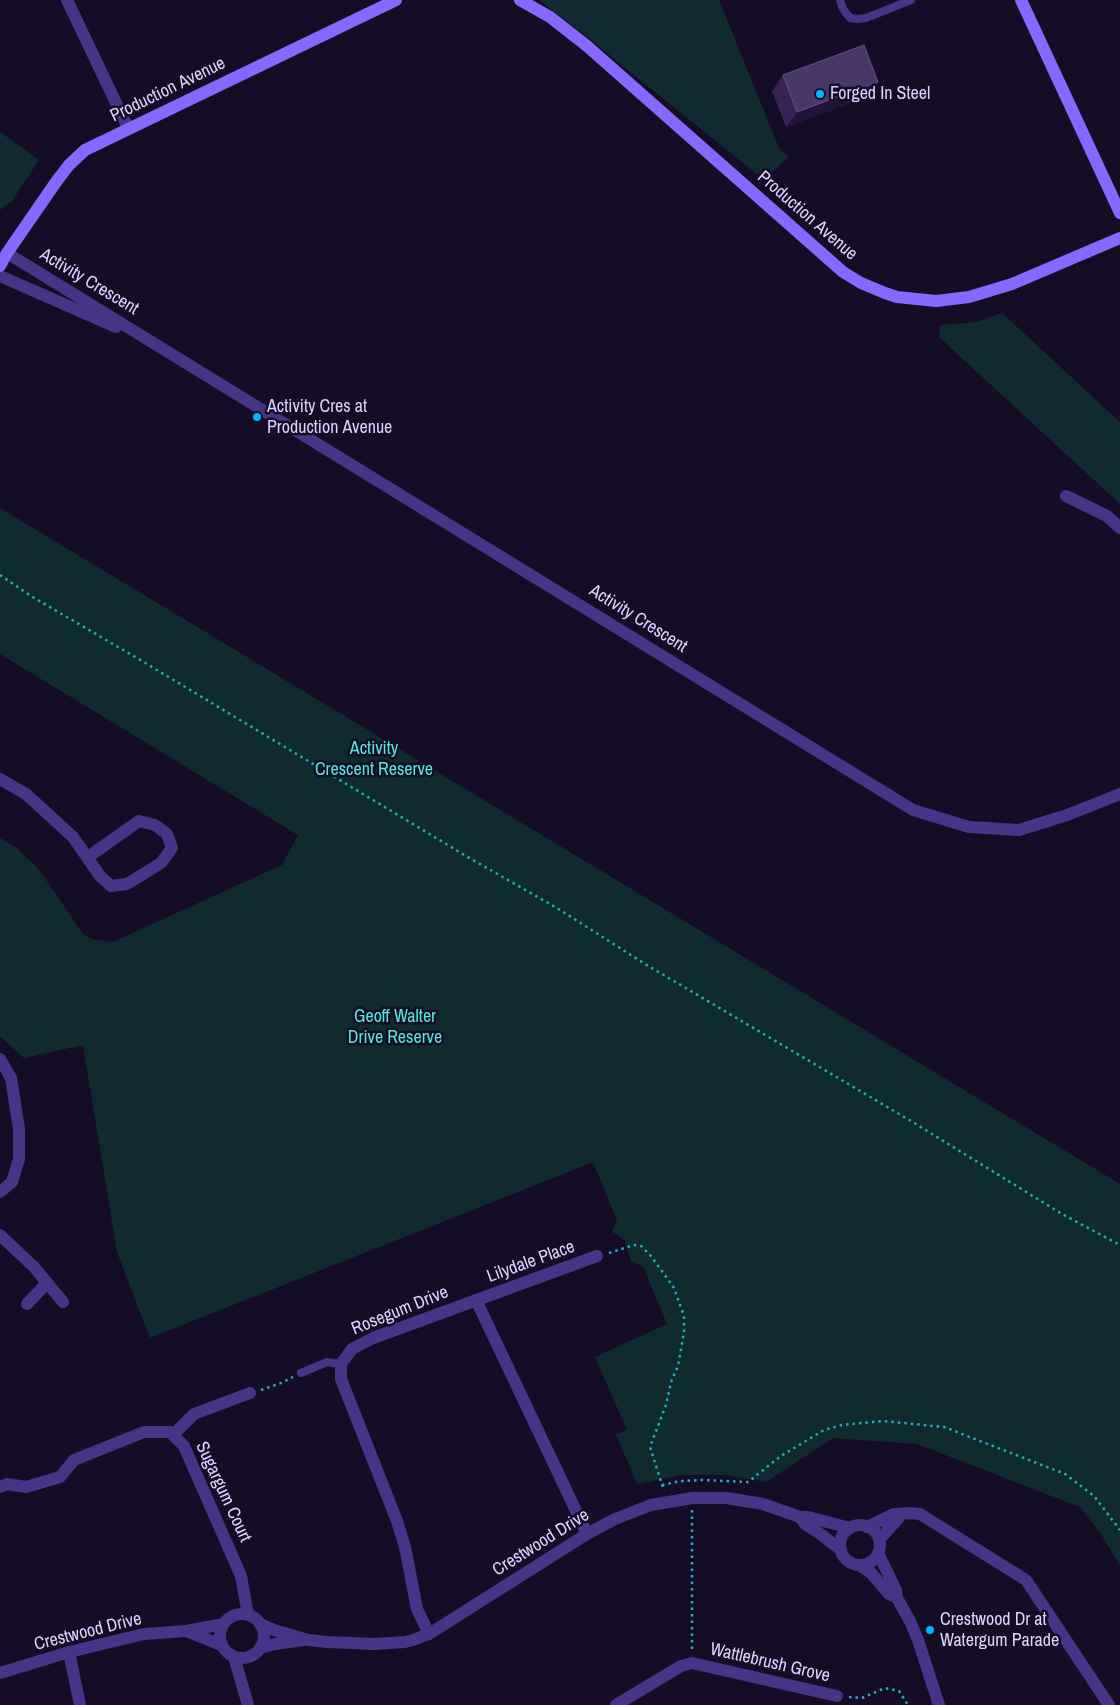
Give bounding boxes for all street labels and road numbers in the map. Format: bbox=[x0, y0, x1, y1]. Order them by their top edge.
street label: Production Avenue bbox=[107, 53, 229, 127]
street label: Production Avenue bbox=[753, 167, 861, 265]
street label: Activity Crescent bbox=[36, 244, 142, 320]
street label: Activity Crescent bbox=[585, 580, 691, 658]
street label: Lilydale Place bbox=[484, 1236, 578, 1288]
street label: Rosegum Drive bbox=[348, 1282, 452, 1340]
street label: Sugargum Court bbox=[190, 1438, 256, 1546]
street label: Crestwood Drive bbox=[489, 1505, 593, 1581]
street label: Crestwood Drive bbox=[32, 1608, 144, 1656]
street label: Wattlebrush Grove bbox=[708, 1639, 832, 1687]

